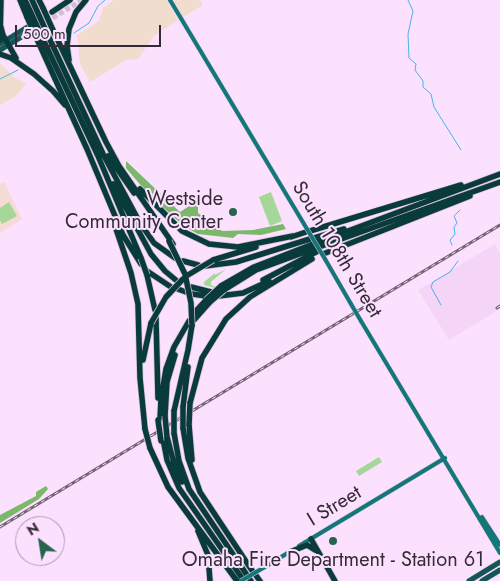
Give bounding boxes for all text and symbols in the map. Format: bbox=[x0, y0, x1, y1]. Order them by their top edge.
scale bar bbox=[18, 15, 164, 47]
text: 500 m bbox=[23, 23, 66, 45]
street label: South 108th Street bbox=[286, 178, 386, 322]
place label: Westside Community Center bbox=[65, 188, 223, 235]
marker: Westside Community Center bbox=[227, 206, 239, 218]
street label: I Street bbox=[304, 482, 366, 532]
north arrow bbox=[15, 516, 65, 566]
text: N bbox=[23, 518, 43, 540]
marker: Omaha Fire Department - Station 61 bbox=[327, 535, 339, 547]
place label: Omaha Fire Department - Station 61 bbox=[182, 549, 484, 573]

